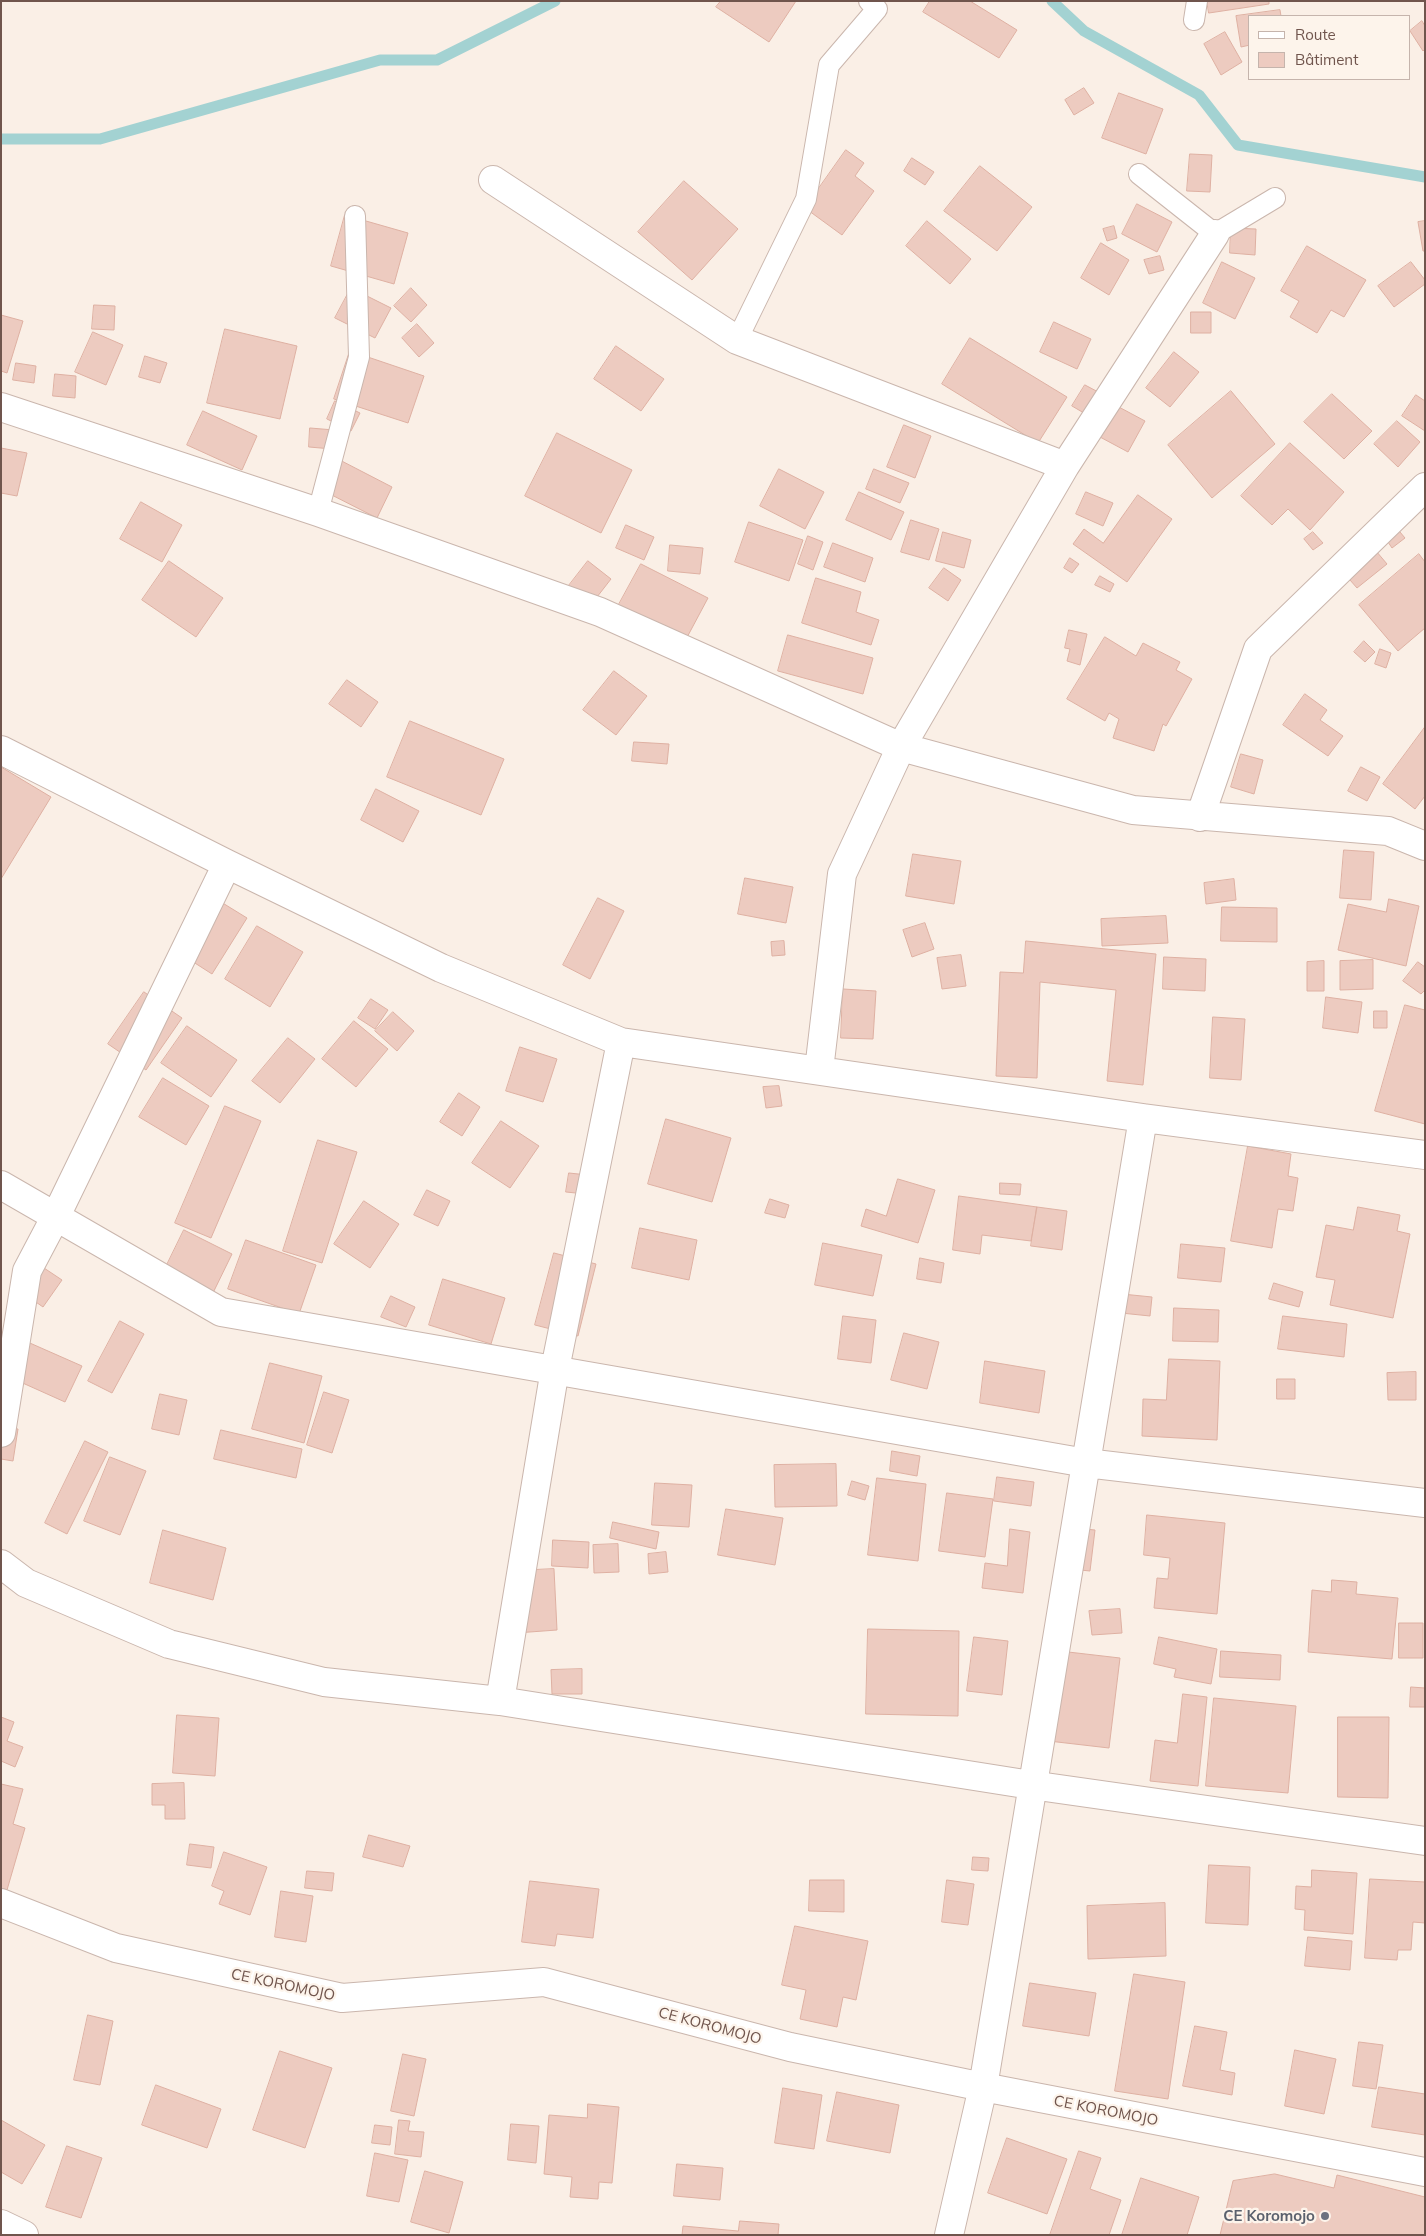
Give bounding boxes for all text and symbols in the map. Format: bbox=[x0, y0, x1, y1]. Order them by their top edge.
legend bbox=[1248, 15, 1411, 80]
text: Route bbox=[1295, 25, 1336, 44]
text: Bâtiment bbox=[1295, 50, 1358, 69]
street label: CE KOROMOJO bbox=[229, 1965, 337, 2005]
street label: CE KOROMOJO bbox=[656, 2004, 764, 2048]
street label: CE KOROMOJO bbox=[1052, 2092, 1160, 2130]
place label: CE Koromojo bbox=[1223, 2207, 1315, 2225]
marker: CE Koromojo bbox=[1319, 2210, 1331, 2222]

